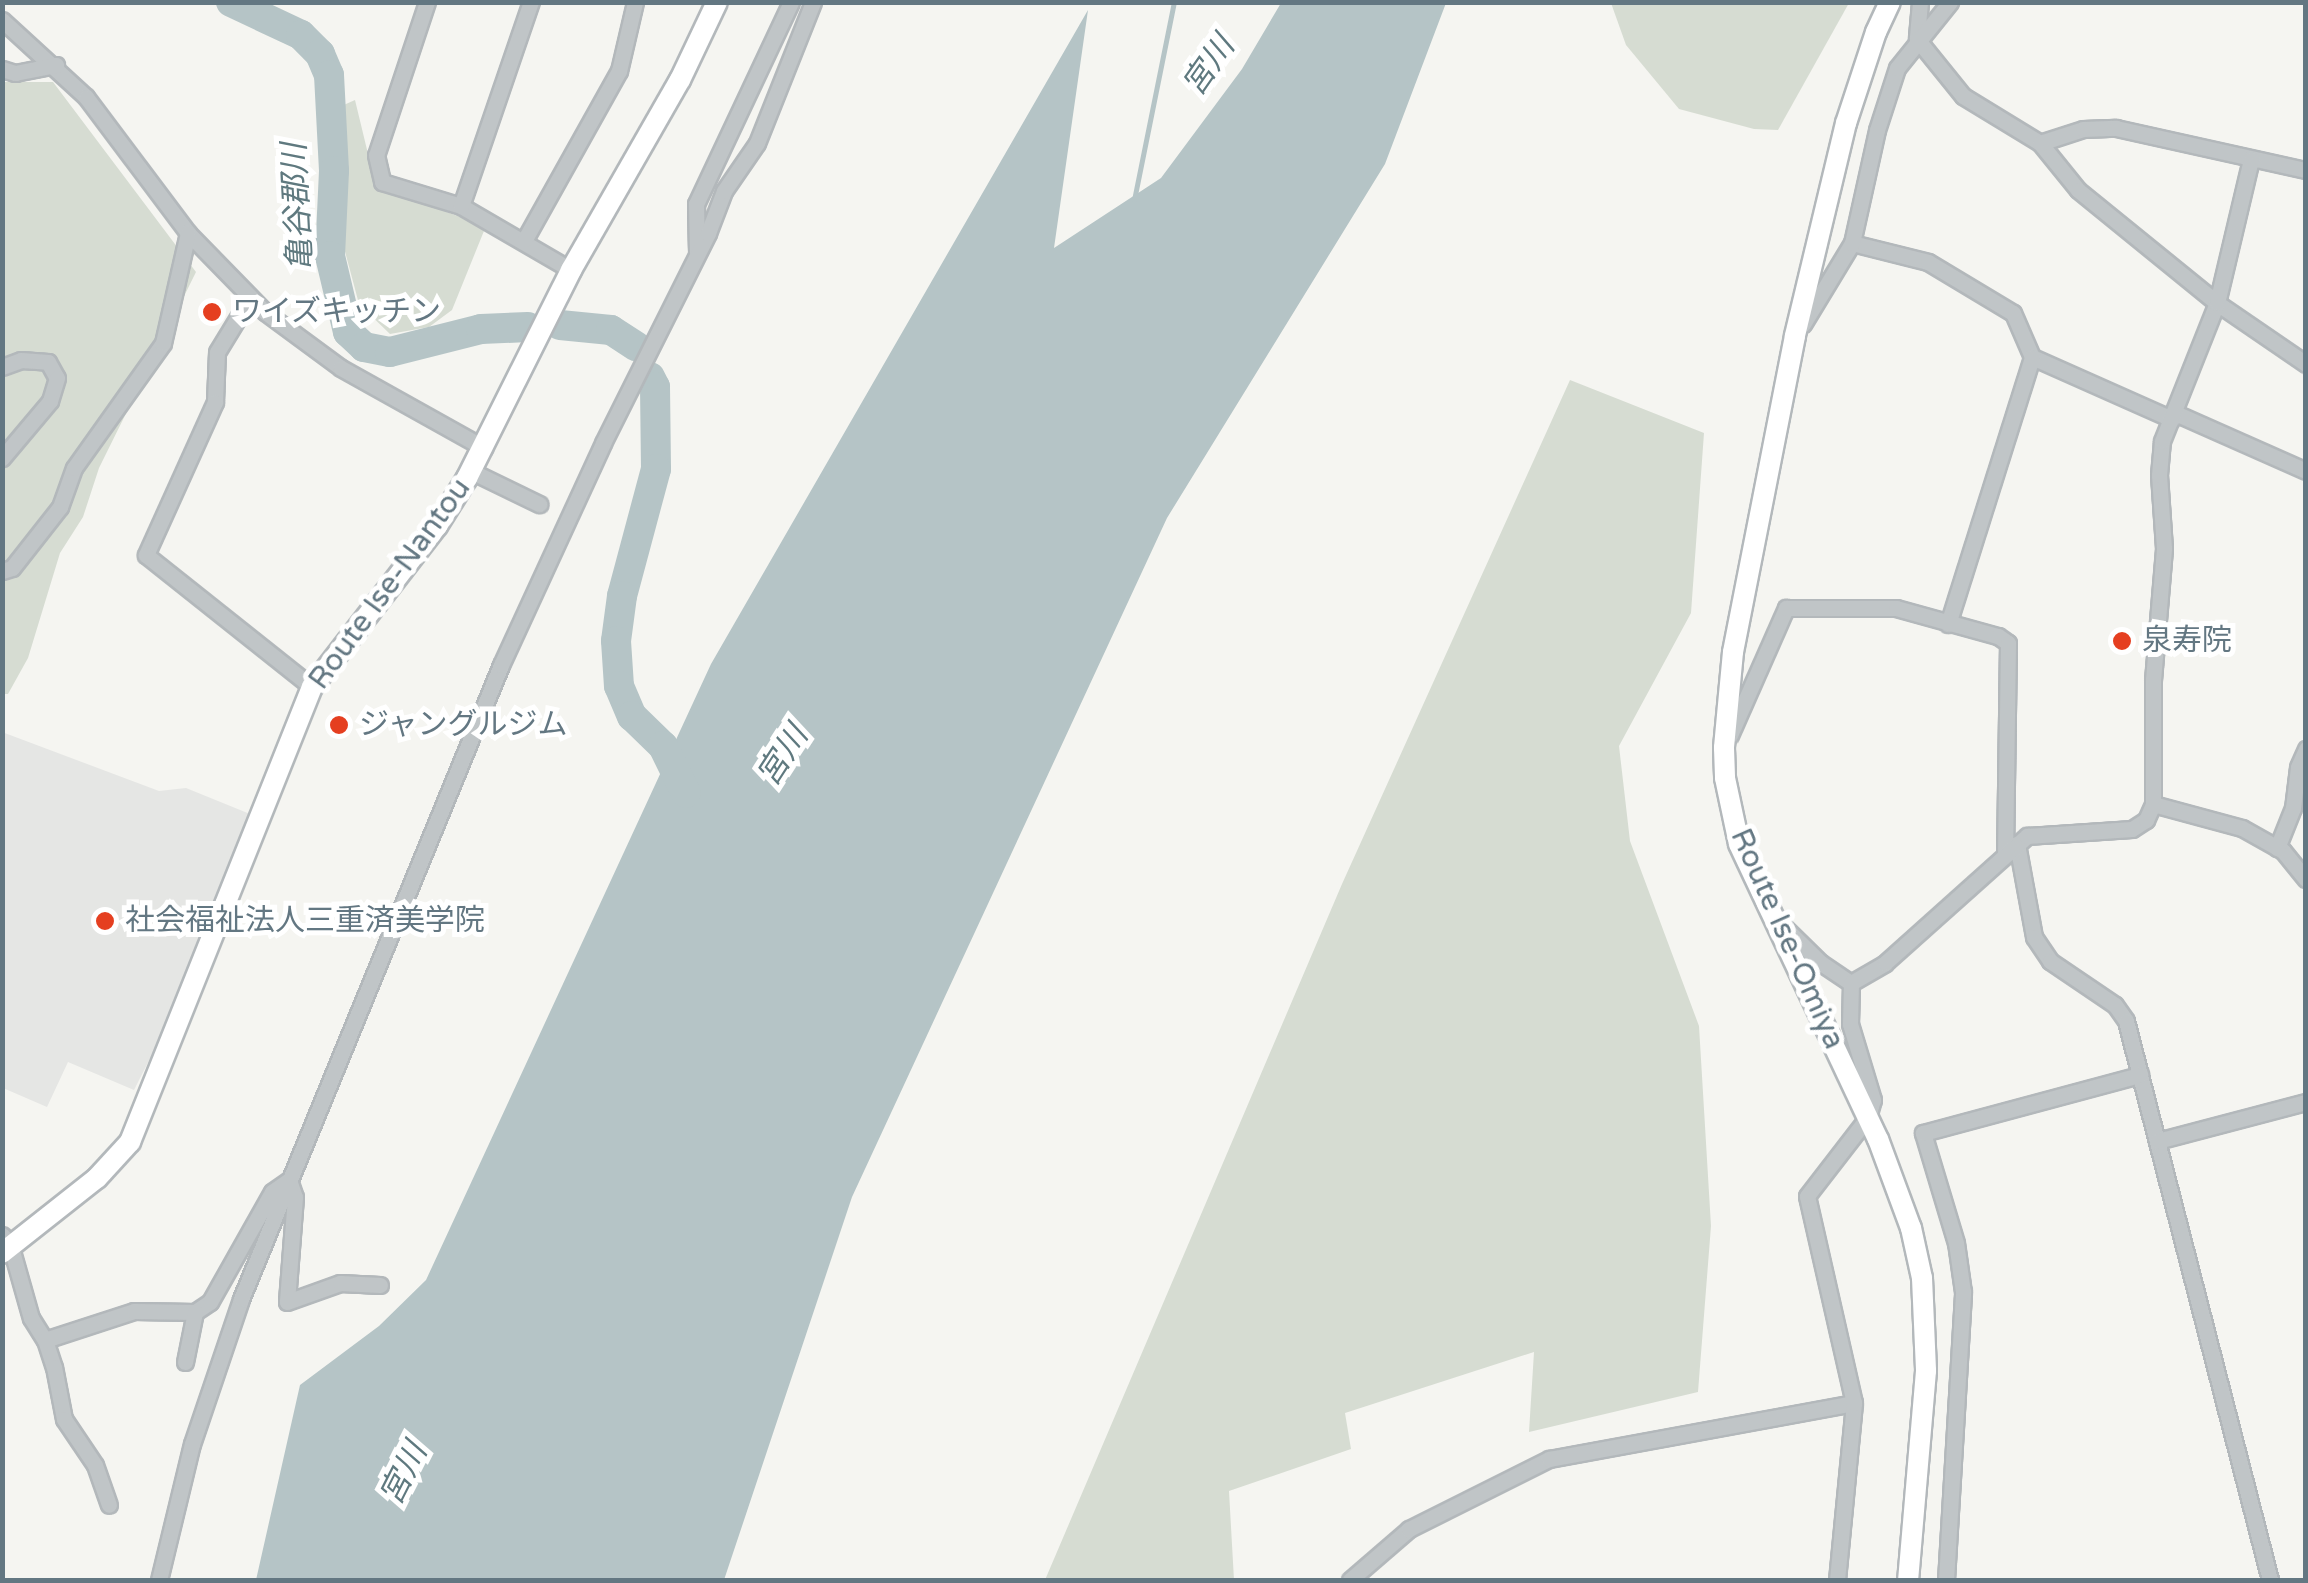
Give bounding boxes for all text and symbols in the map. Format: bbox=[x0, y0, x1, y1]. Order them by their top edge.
water label: 宮川 bbox=[1175, 29, 1243, 103]
water label: 亀谷郡川 bbox=[275, 142, 321, 272]
place label: ワイズキッチン bbox=[232, 294, 442, 330]
marker: ワイズキッチン bbox=[201, 301, 223, 323]
street label: Route Ise-Nantou bbox=[301, 471, 479, 697]
place label: 泉寿院 bbox=[2142, 623, 2232, 659]
marker: 泉寿院 bbox=[2111, 630, 2133, 652]
place label: ジャングルジム bbox=[359, 707, 569, 743]
marker: ジャングルジム bbox=[328, 714, 350, 736]
water label: 宮川 bbox=[749, 719, 817, 793]
street label: Route Ise-Omiya bbox=[1722, 823, 1852, 1055]
place label: 社会福祉法人三重済美学院 bbox=[125, 903, 485, 939]
marker: 社会福祉法人三重済美学院 bbox=[94, 910, 116, 932]
water label: 宮川 bbox=[372, 1437, 436, 1511]

